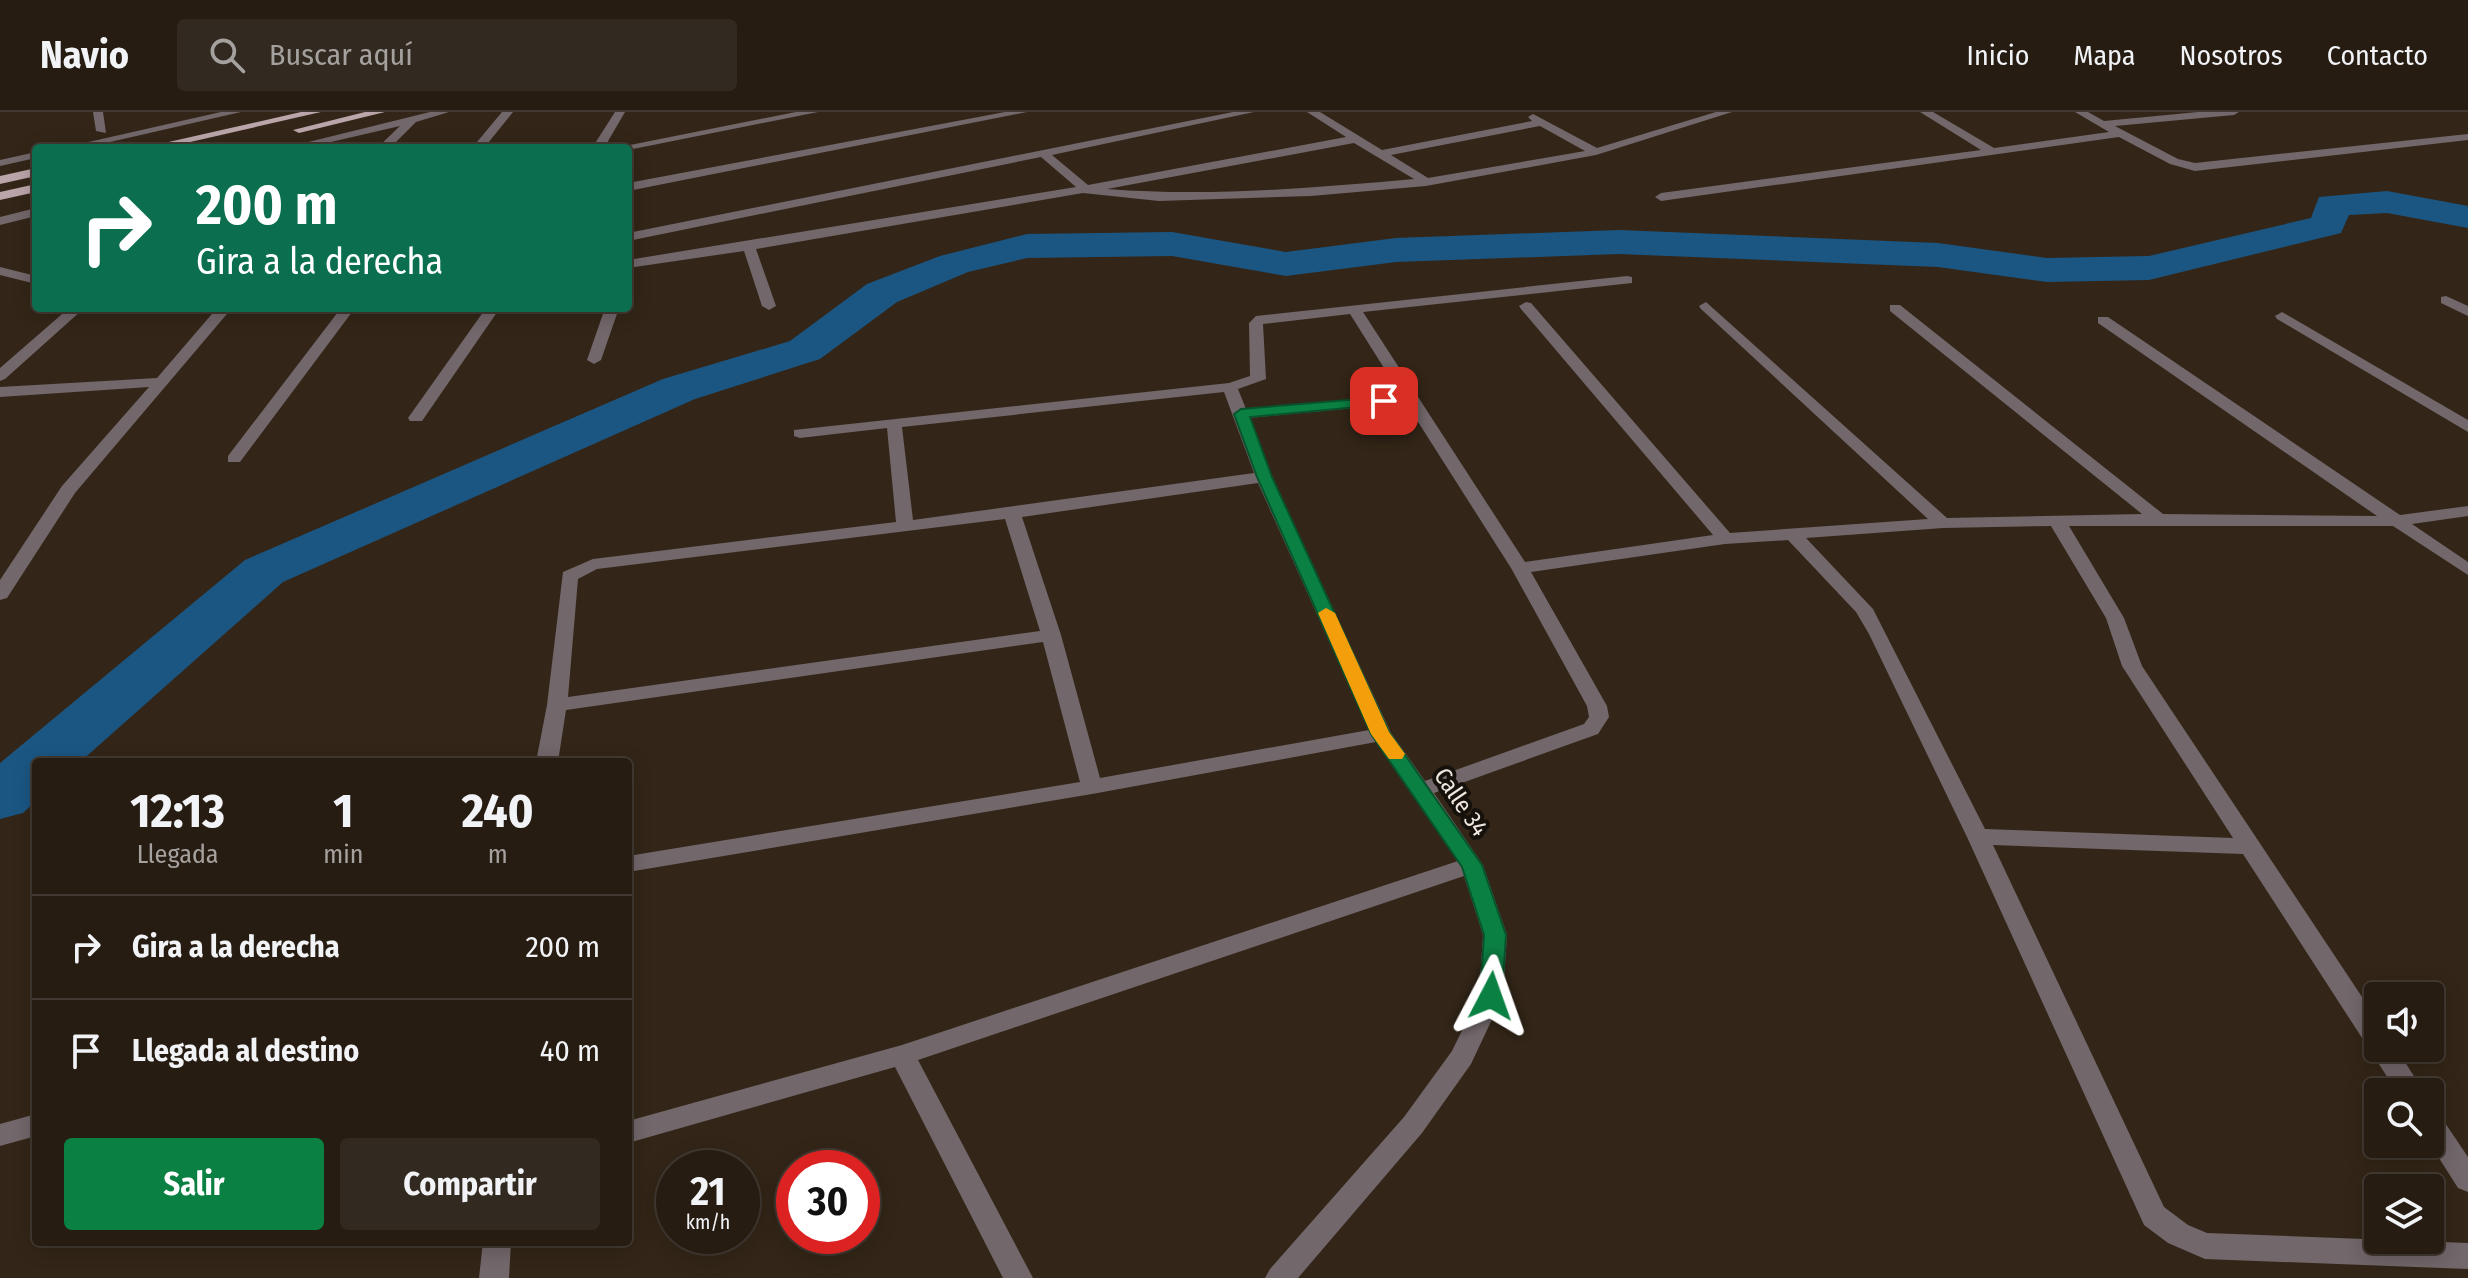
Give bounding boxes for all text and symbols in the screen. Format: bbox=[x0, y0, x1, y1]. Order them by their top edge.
search box bbox=[177, 19, 737, 91]
text: Navio bbox=[40, 32, 129, 78]
icon: search bbox=[205, 33, 249, 77]
text: Buscar aquí bbox=[269, 37, 413, 73]
text: Inicio bbox=[1967, 39, 2029, 72]
text: Mapa bbox=[2073, 39, 2135, 72]
text: Nosotros bbox=[2179, 39, 2283, 72]
text: Contacto bbox=[2327, 39, 2428, 72]
text: 200 m bbox=[196, 172, 337, 239]
icon: right bbox=[64, 176, 168, 280]
text: Gira a la derecha bbox=[196, 240, 443, 284]
pin bbox=[1350, 367, 1418, 435]
icon: arrive bbox=[1362, 379, 1406, 423]
street label: Calle 34 bbox=[1428, 763, 1494, 841]
text: 12:13 bbox=[130, 782, 225, 840]
text: 1 bbox=[333, 782, 354, 840]
text: 240 bbox=[462, 782, 534, 840]
text: Llegada bbox=[137, 839, 219, 870]
text: min bbox=[323, 839, 364, 870]
text: m bbox=[488, 839, 508, 870]
icon: right bbox=[64, 925, 108, 969]
text: Gira a la derecha bbox=[132, 929, 340, 965]
text: 200 m bbox=[525, 929, 600, 965]
position arrow bbox=[1449, 954, 1533, 1038]
map controls bbox=[2364, 982, 2444, 1254]
button: sound bbox=[2364, 982, 2444, 1062]
icon: arrive bbox=[64, 1029, 108, 1073]
text: Llegada al destino bbox=[132, 1033, 359, 1069]
text: 40 m bbox=[540, 1033, 600, 1069]
button: search bbox=[2364, 1078, 2444, 1158]
button: Salir bbox=[64, 1138, 324, 1230]
button: Compartir bbox=[340, 1138, 600, 1230]
speed limit sign: 30 bbox=[776, 1150, 880, 1254]
text: 21 bbox=[691, 1168, 725, 1216]
button: layers bbox=[2364, 1174, 2444, 1254]
text: km/h bbox=[686, 1210, 730, 1234]

